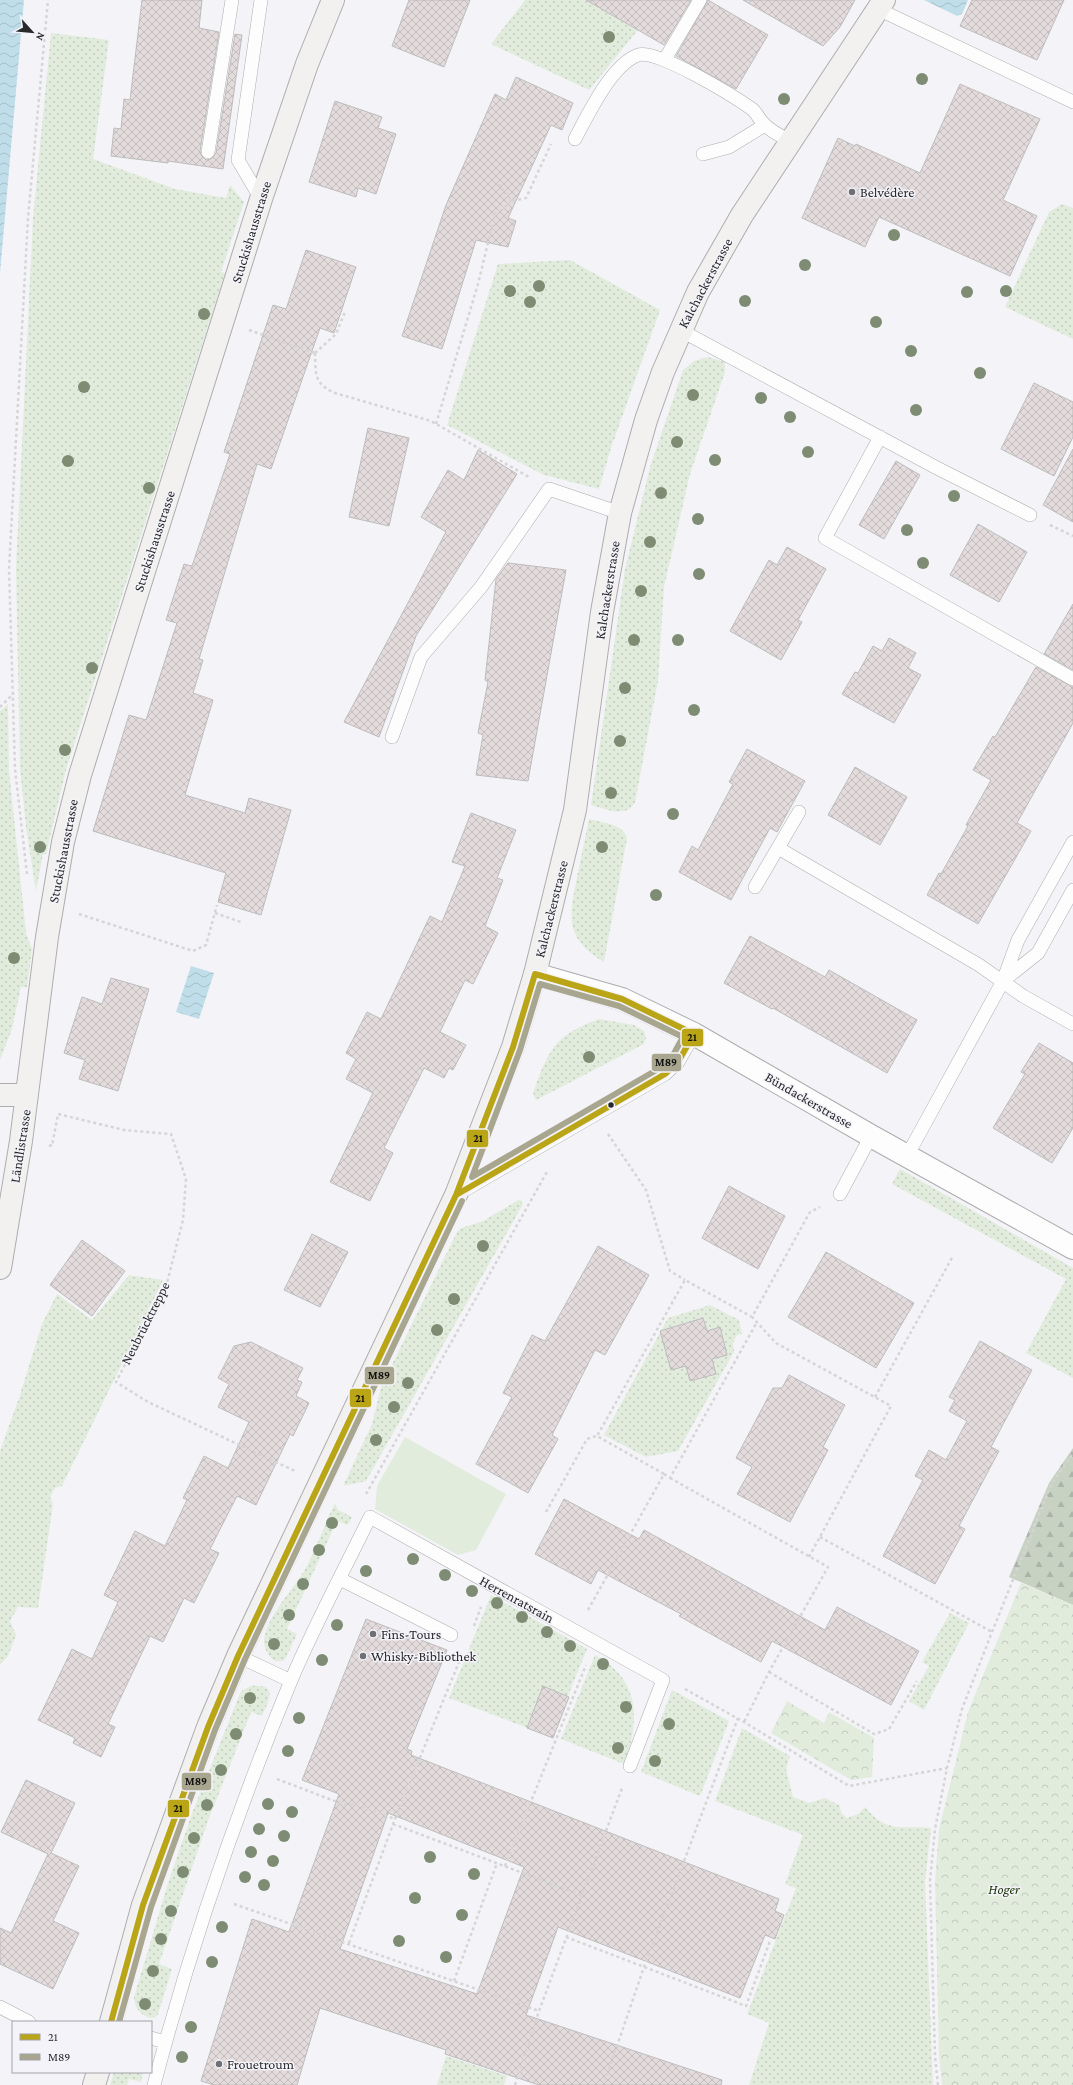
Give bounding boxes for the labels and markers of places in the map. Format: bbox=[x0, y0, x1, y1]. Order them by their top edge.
place label: Belvédère bbox=[860, 184, 914, 200]
marker: Belvédère bbox=[847, 187, 857, 197]
unlabelled marker bbox=[606, 1100, 616, 1110]
place label: Fins-Tours bbox=[381, 1626, 441, 1642]
marker: Fins-Tours bbox=[368, 1629, 378, 1639]
place label: Whisky-Bibliothek bbox=[371, 1648, 477, 1664]
marker: Whisky-Bibliothek bbox=[358, 1651, 368, 1661]
place label: Frouetroum bbox=[227, 2056, 294, 2072]
marker: Frouetroum bbox=[214, 2059, 224, 2069]

